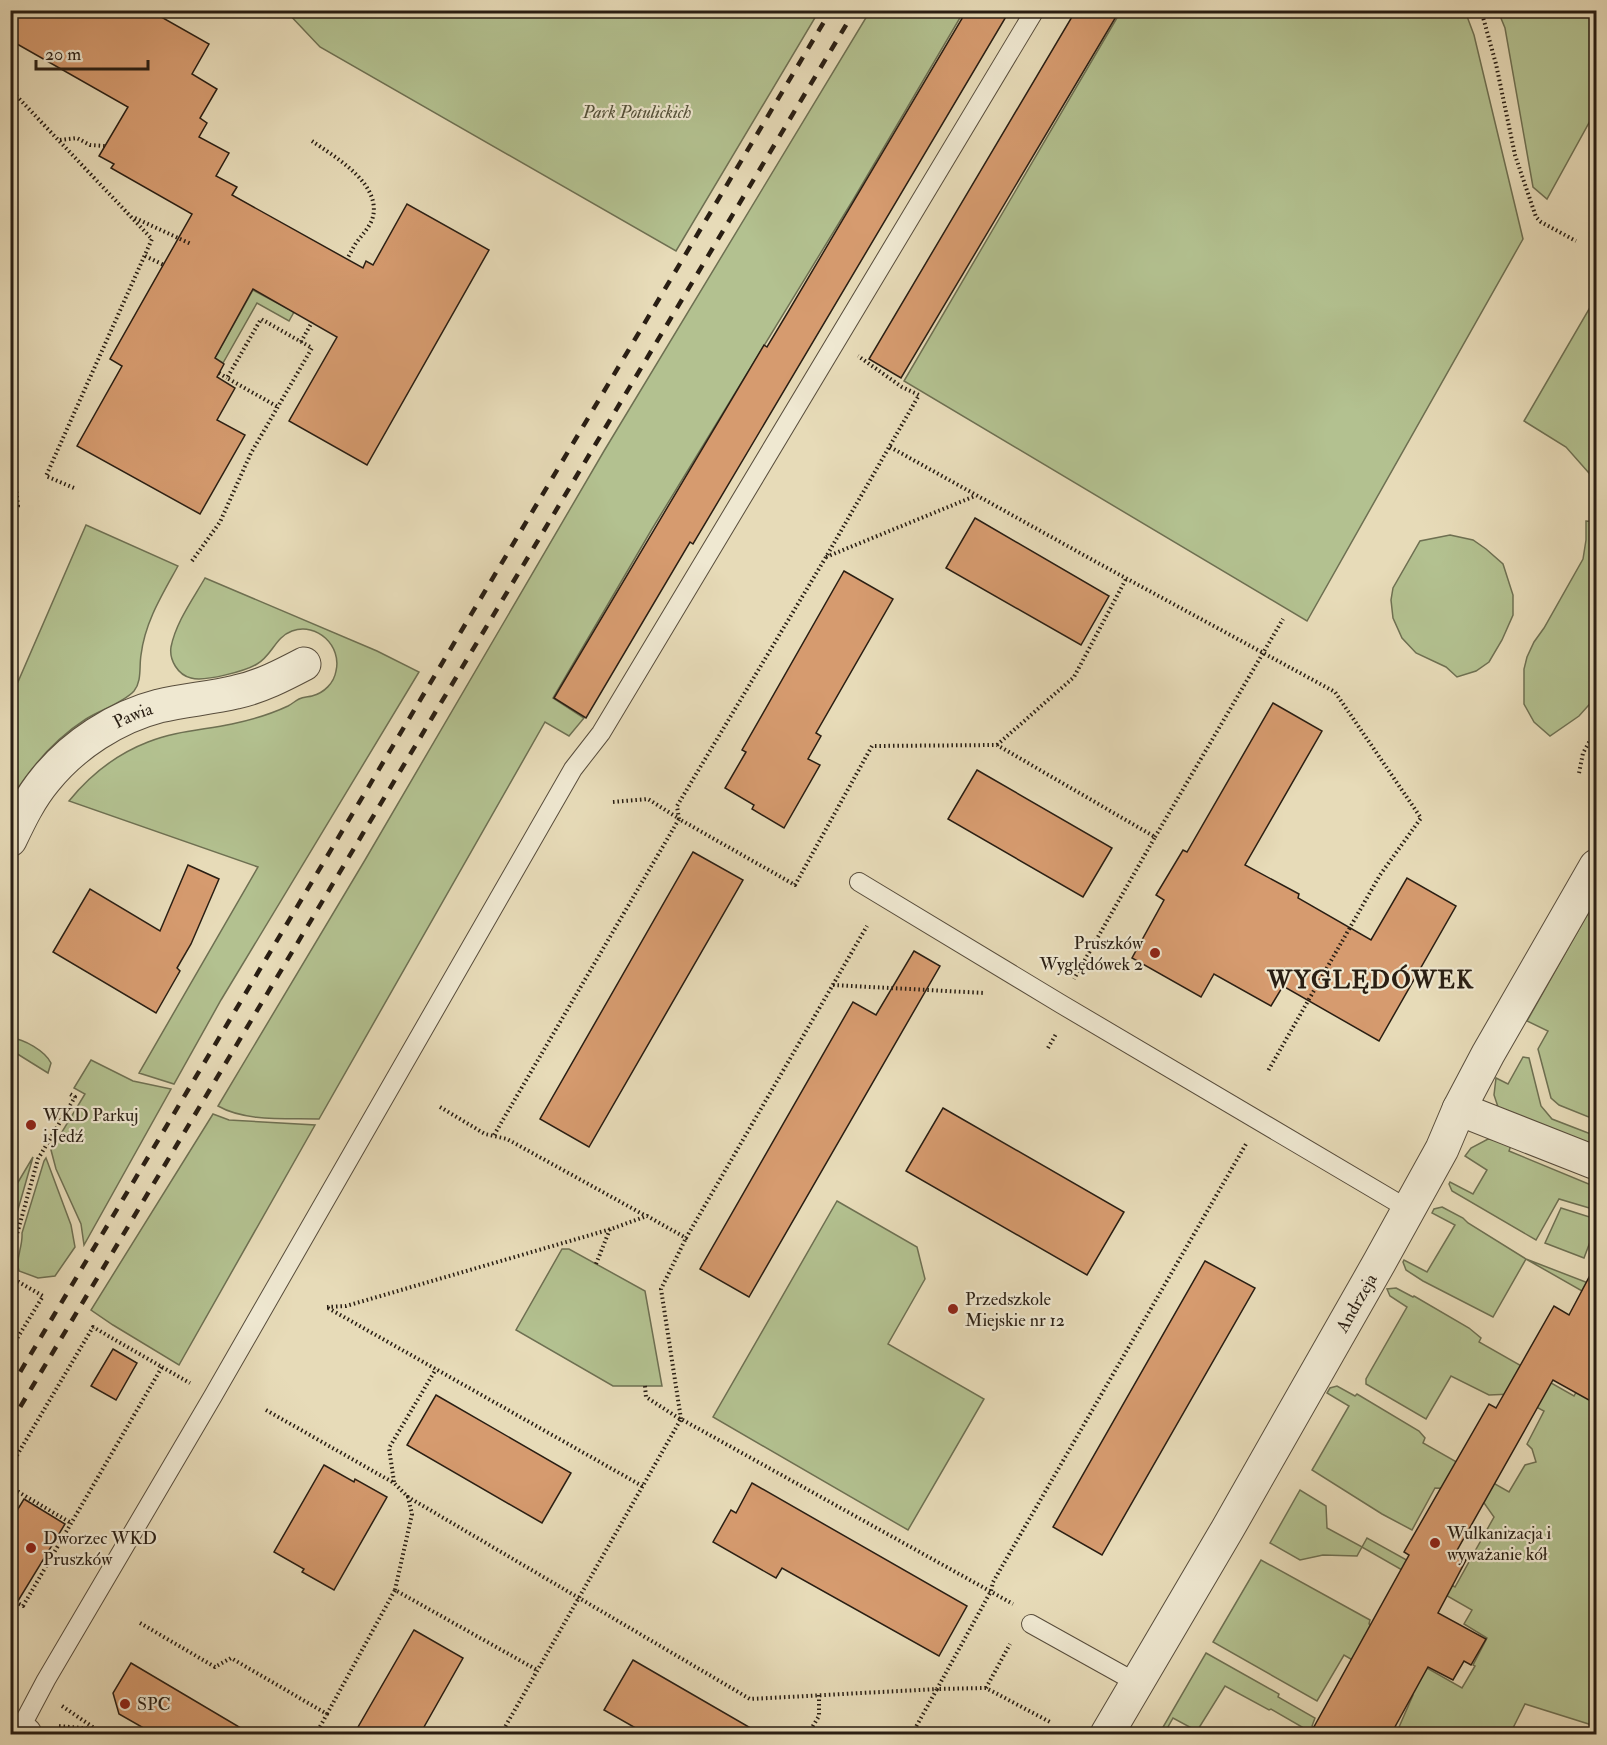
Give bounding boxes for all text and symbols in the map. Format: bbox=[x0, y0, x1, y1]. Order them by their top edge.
scale bar bbox=[36, 33, 148, 71]
text: 20 m bbox=[45, 43, 81, 66]
park label: Park Potulickich bbox=[582, 101, 691, 124]
street label: Pawia bbox=[109, 697, 156, 734]
place label: Pruszków Wyględówek 2 bbox=[1038, 932, 1144, 976]
marker: Pruszków Wyględówek 2 bbox=[1148, 946, 1162, 960]
district label: WYGLĘDÓWEK bbox=[1266, 964, 1475, 996]
place label: WKD Parkuj i Jedź bbox=[42, 1104, 138, 1148]
marker: WKD Parkuj i Jedź bbox=[24, 1118, 38, 1132]
street label: Andrzeja bbox=[1330, 1269, 1383, 1338]
place label: Przedszkole Miejskie nr 12 bbox=[965, 1288, 1065, 1332]
marker: Przedszkole Miejskie nr 12 bbox=[946, 1302, 960, 1316]
place label: Wulkanizacja i wyważanie kół bbox=[1446, 1522, 1552, 1566]
place label: Dworzec WKD Pruszków bbox=[43, 1527, 157, 1571]
marker: Wulkanizacja i wyważanie kół bbox=[1428, 1536, 1442, 1550]
marker: Dworzec WKD Pruszków bbox=[24, 1541, 38, 1555]
place label: SPC bbox=[137, 1693, 171, 1716]
marker: SPC bbox=[118, 1697, 132, 1711]

